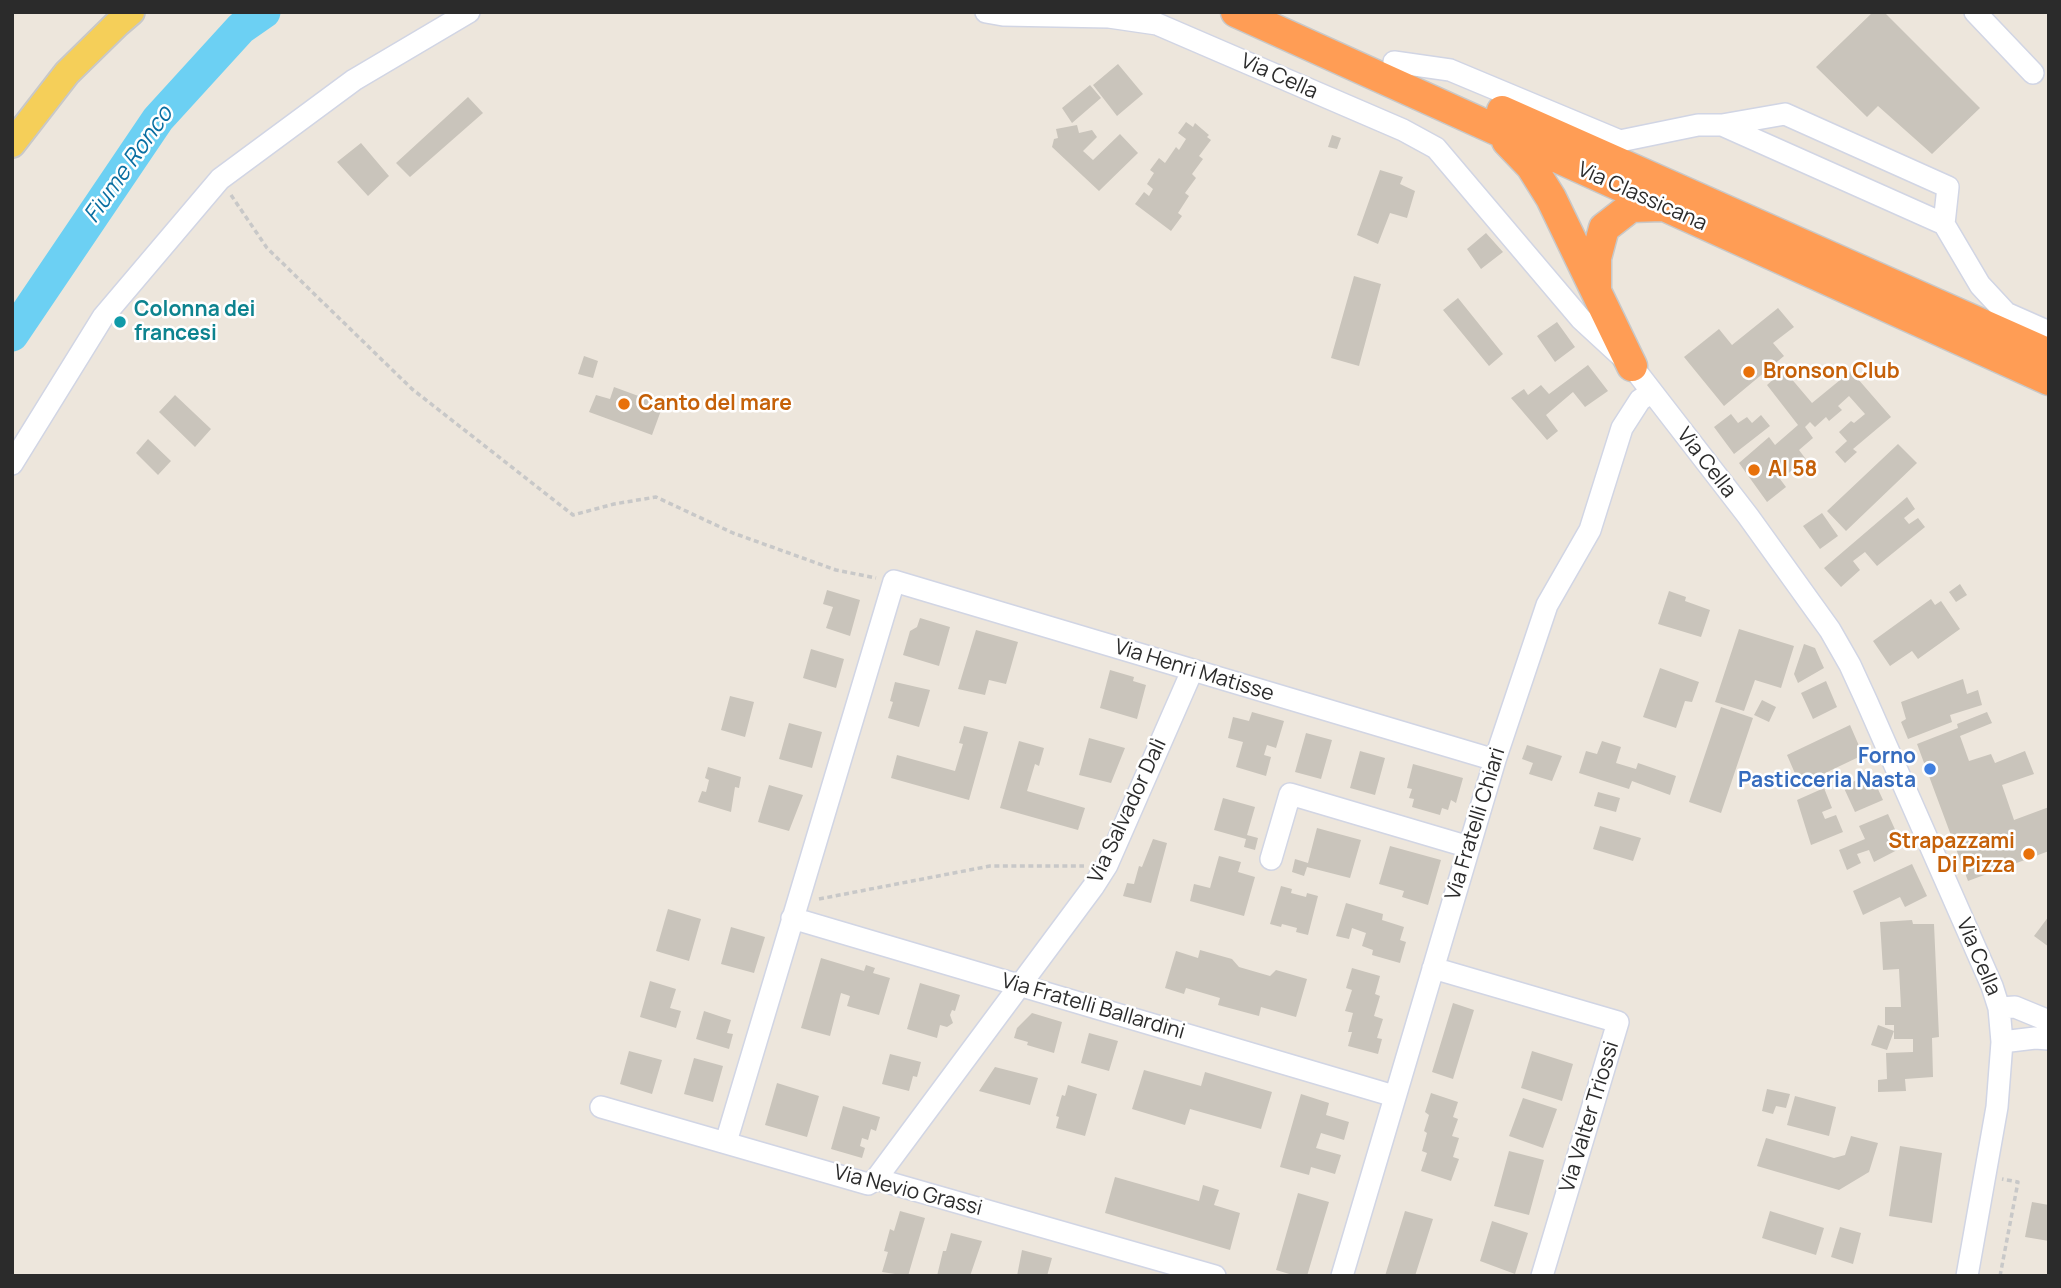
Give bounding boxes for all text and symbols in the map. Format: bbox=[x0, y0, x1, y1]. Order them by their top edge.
street label: Via Cella bbox=[1237, 49, 1321, 105]
water label: Fiume Ronco bbox=[79, 101, 179, 229]
street label: Via Classicana bbox=[1573, 157, 1711, 237]
place label: Colonna dei francesi bbox=[134, 297, 255, 347]
marker: Colonna dei francesi bbox=[112, 314, 128, 330]
place label: Bronson Club bbox=[1763, 359, 1900, 385]
marker: Bronson Club bbox=[1741, 364, 1757, 380]
place label: Canto del mare bbox=[638, 391, 792, 417]
marker: Canto del mare bbox=[616, 396, 632, 412]
street label: Via Cella bbox=[1671, 423, 1741, 503]
place label: Al 58 bbox=[1768, 457, 1817, 483]
marker: Al 58 bbox=[1746, 462, 1762, 478]
street label: Via Henri Matisse bbox=[1111, 635, 1277, 707]
street label: Via Salvador Dalì bbox=[1084, 735, 1172, 887]
place label: Forno Pasticceria Nasta bbox=[1738, 744, 1916, 794]
street label: Via Fratelli Chiari bbox=[1441, 745, 1511, 903]
marker: Forno Pasticceria Nasta bbox=[1922, 761, 1938, 777]
place label: Strapazzami Di Pizza bbox=[1888, 829, 2015, 879]
marker: Strapazzami Di Pizza bbox=[2021, 846, 2037, 862]
street label: Via Cella bbox=[1950, 914, 2006, 1000]
street label: Via Fratelli Ballardini bbox=[998, 969, 1188, 1045]
street label: Via Valter Triossi bbox=[1555, 1038, 1625, 1196]
street label: Via Nevio Grassi bbox=[831, 1160, 985, 1222]

